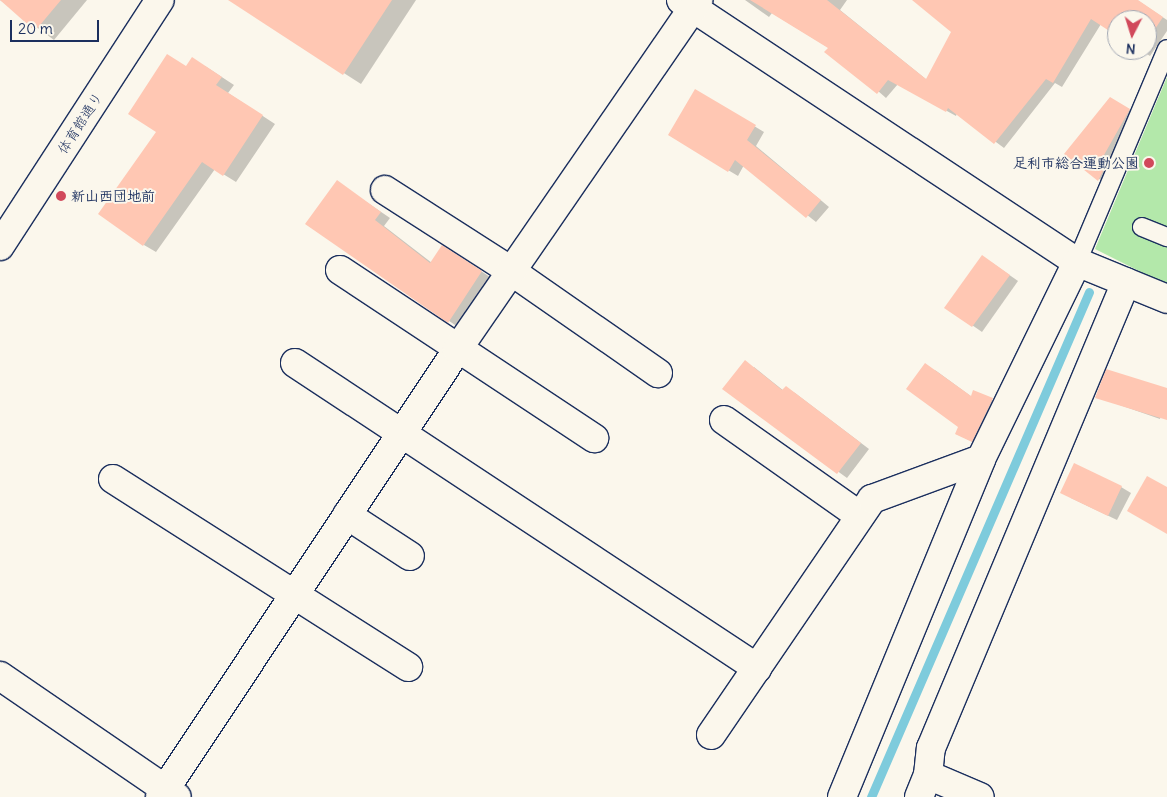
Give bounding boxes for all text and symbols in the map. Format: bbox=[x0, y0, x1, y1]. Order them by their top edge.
scale bar bbox=[12, 10, 101, 42]
north arrow bbox=[1107, 10, 1157, 60]
text: 20 m bbox=[18, 19, 53, 38]
text: N bbox=[1125, 40, 1136, 58]
street label: 体育館通り bbox=[54, 89, 106, 157]
place label: 足利市総合運動公園 bbox=[1013, 155, 1139, 171]
marker: 足利市総合運動公園 bbox=[1143, 157, 1155, 169]
place label: 新山西団地前 bbox=[71, 188, 155, 204]
marker: 新山西団地前 bbox=[55, 190, 67, 202]

